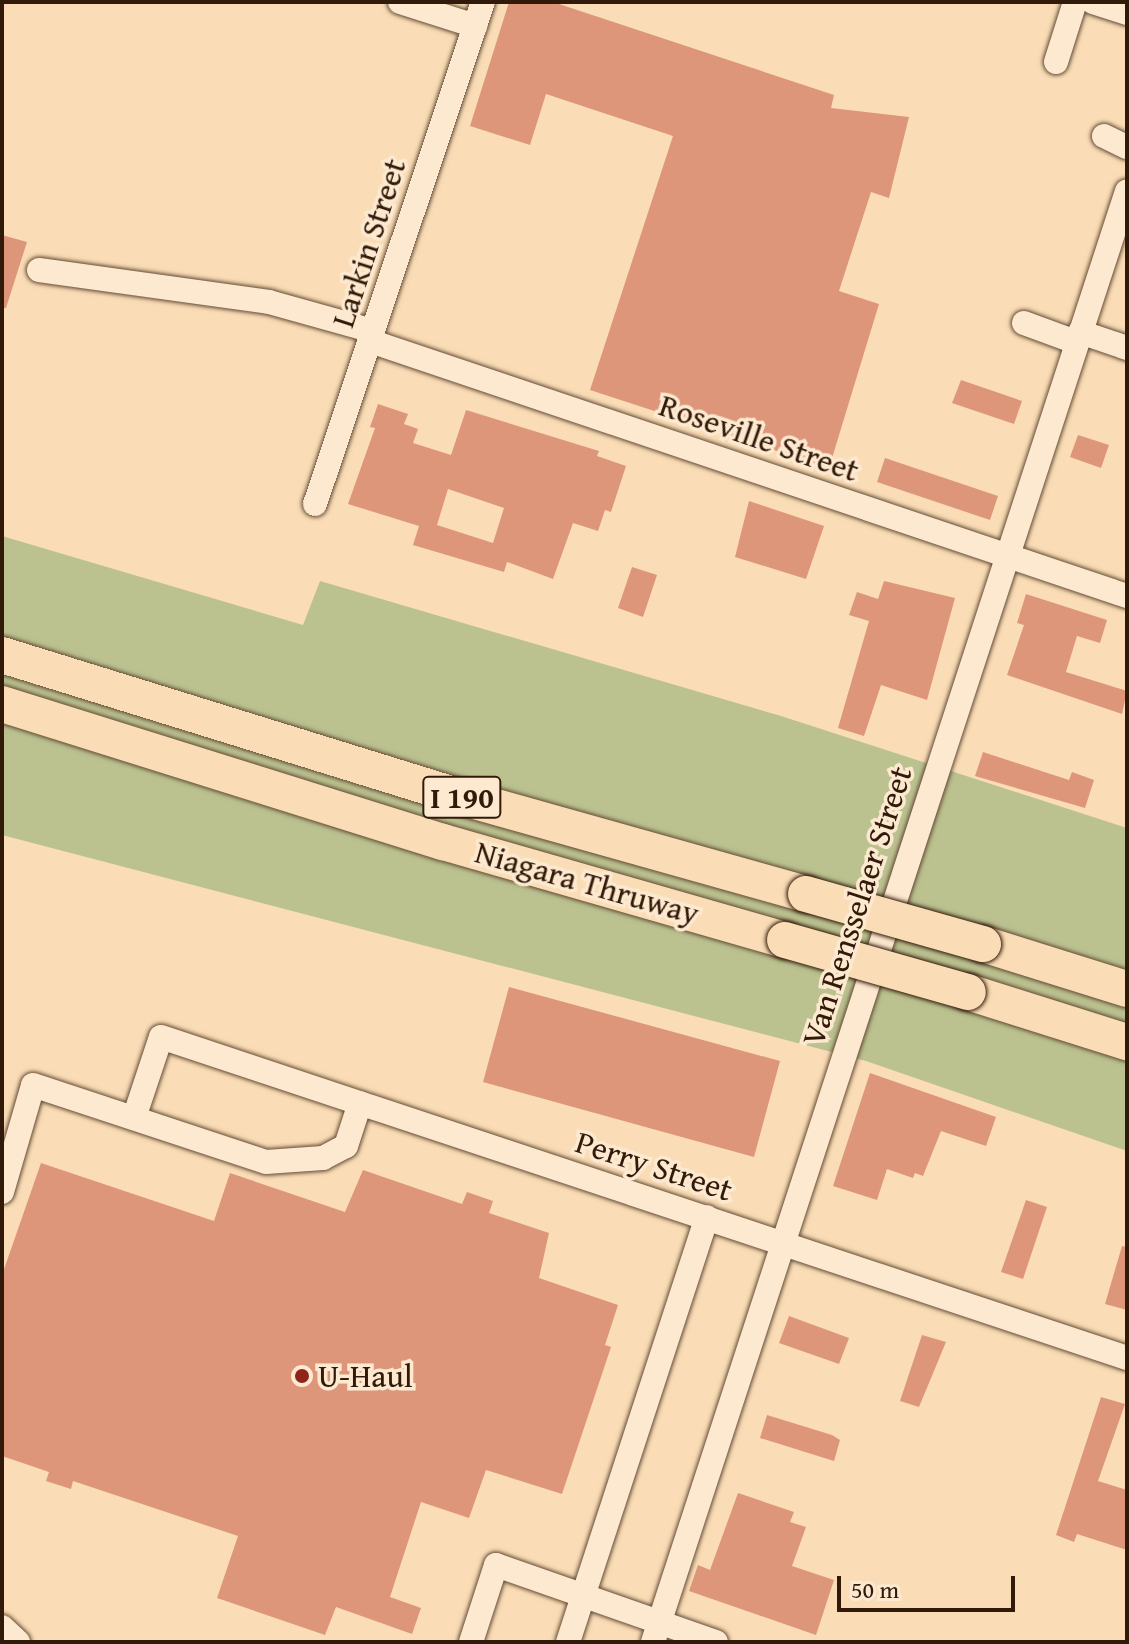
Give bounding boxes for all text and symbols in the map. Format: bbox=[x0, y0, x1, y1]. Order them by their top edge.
street label: Larkin Street bbox=[324, 154, 414, 332]
street label: Roseville Street bbox=[654, 386, 864, 490]
street label: Van Rensselaer Street bbox=[794, 762, 920, 1050]
road number: I 190 bbox=[422, 771, 502, 823]
street label: Niagara Thruway bbox=[471, 833, 703, 933]
street label: Perry Street bbox=[571, 1123, 737, 1209]
place label: U-Haul bbox=[318, 1357, 413, 1395]
marker: U-Haul bbox=[293, 1367, 311, 1385]
scale bar bbox=[841, 1560, 1019, 1610]
text: 50 m bbox=[851, 1572, 899, 1607]

